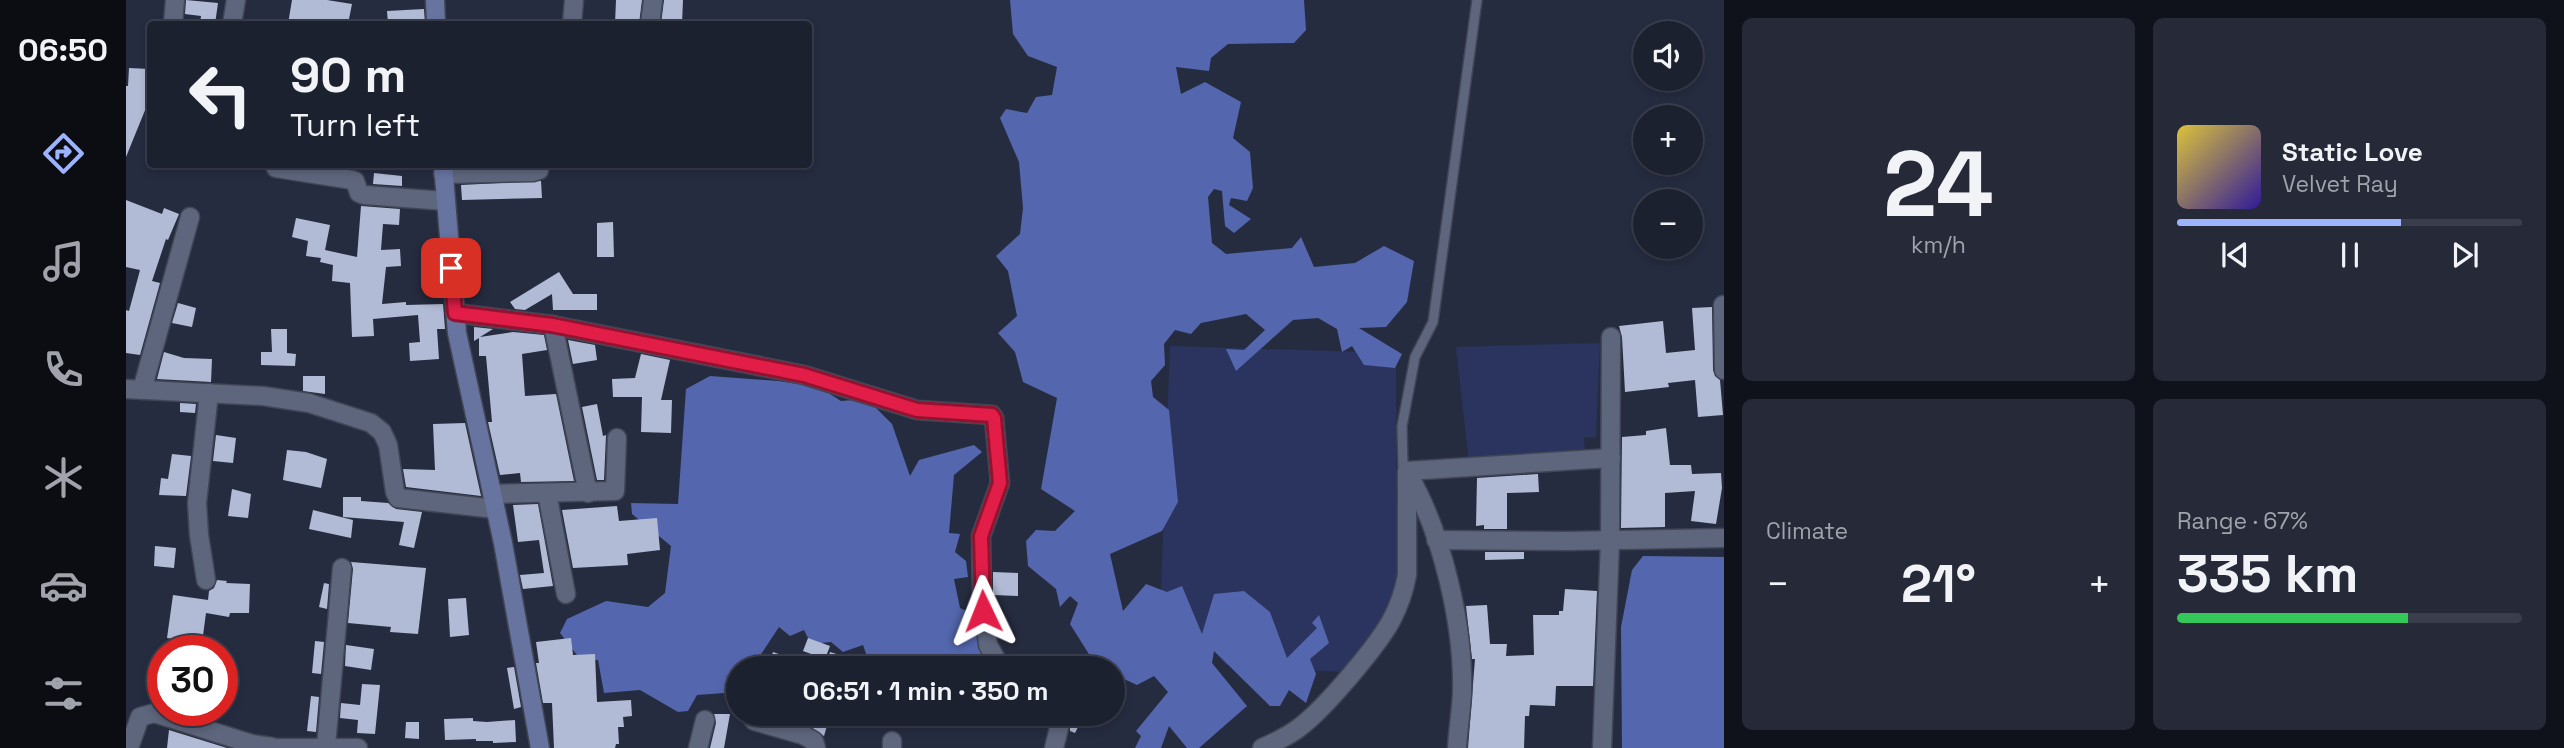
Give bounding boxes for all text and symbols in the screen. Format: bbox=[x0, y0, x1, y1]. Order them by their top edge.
map controls bbox=[1633, 21, 1703, 259]
button: sound bbox=[1633, 21, 1703, 91]
text: 06:50 bbox=[18, 30, 108, 70]
text: 90 m bbox=[290, 44, 406, 106]
icon: left bbox=[175, 49, 266, 140]
text: Turn left bbox=[290, 105, 420, 145]
button: + bbox=[1633, 105, 1703, 175]
text: 24 bbox=[1883, 126, 1994, 243]
icon: directions bbox=[39, 129, 88, 178]
text: Static Love bbox=[2282, 135, 2423, 169]
text: Velvet Ray bbox=[2282, 169, 2398, 199]
button: − bbox=[1633, 189, 1703, 259]
text: km/h bbox=[1911, 230, 1966, 260]
icon: previous bbox=[2216, 236, 2254, 274]
icon: pause bbox=[2331, 236, 2369, 274]
icon: next bbox=[2446, 236, 2484, 274]
icon: music bbox=[39, 237, 88, 286]
pin bbox=[421, 238, 481, 298]
icon: arrive bbox=[432, 249, 470, 287]
icon: phone bbox=[39, 345, 88, 394]
icon: climate bbox=[39, 453, 88, 502]
text: Range · 67% bbox=[2177, 506, 2308, 536]
text: Climate bbox=[1766, 516, 1848, 546]
text: 335 km bbox=[2177, 541, 2358, 607]
text: 21° bbox=[1901, 551, 1976, 617]
text: − bbox=[1766, 560, 1790, 608]
text: + bbox=[2087, 560, 2111, 608]
icon: car bbox=[39, 561, 88, 610]
position arrow bbox=[946, 574, 1020, 648]
speed limit sign: 30 bbox=[147, 635, 238, 726]
icon: filters bbox=[39, 669, 88, 718]
text: 06:51 · 1 min · 350 m bbox=[803, 674, 1048, 708]

